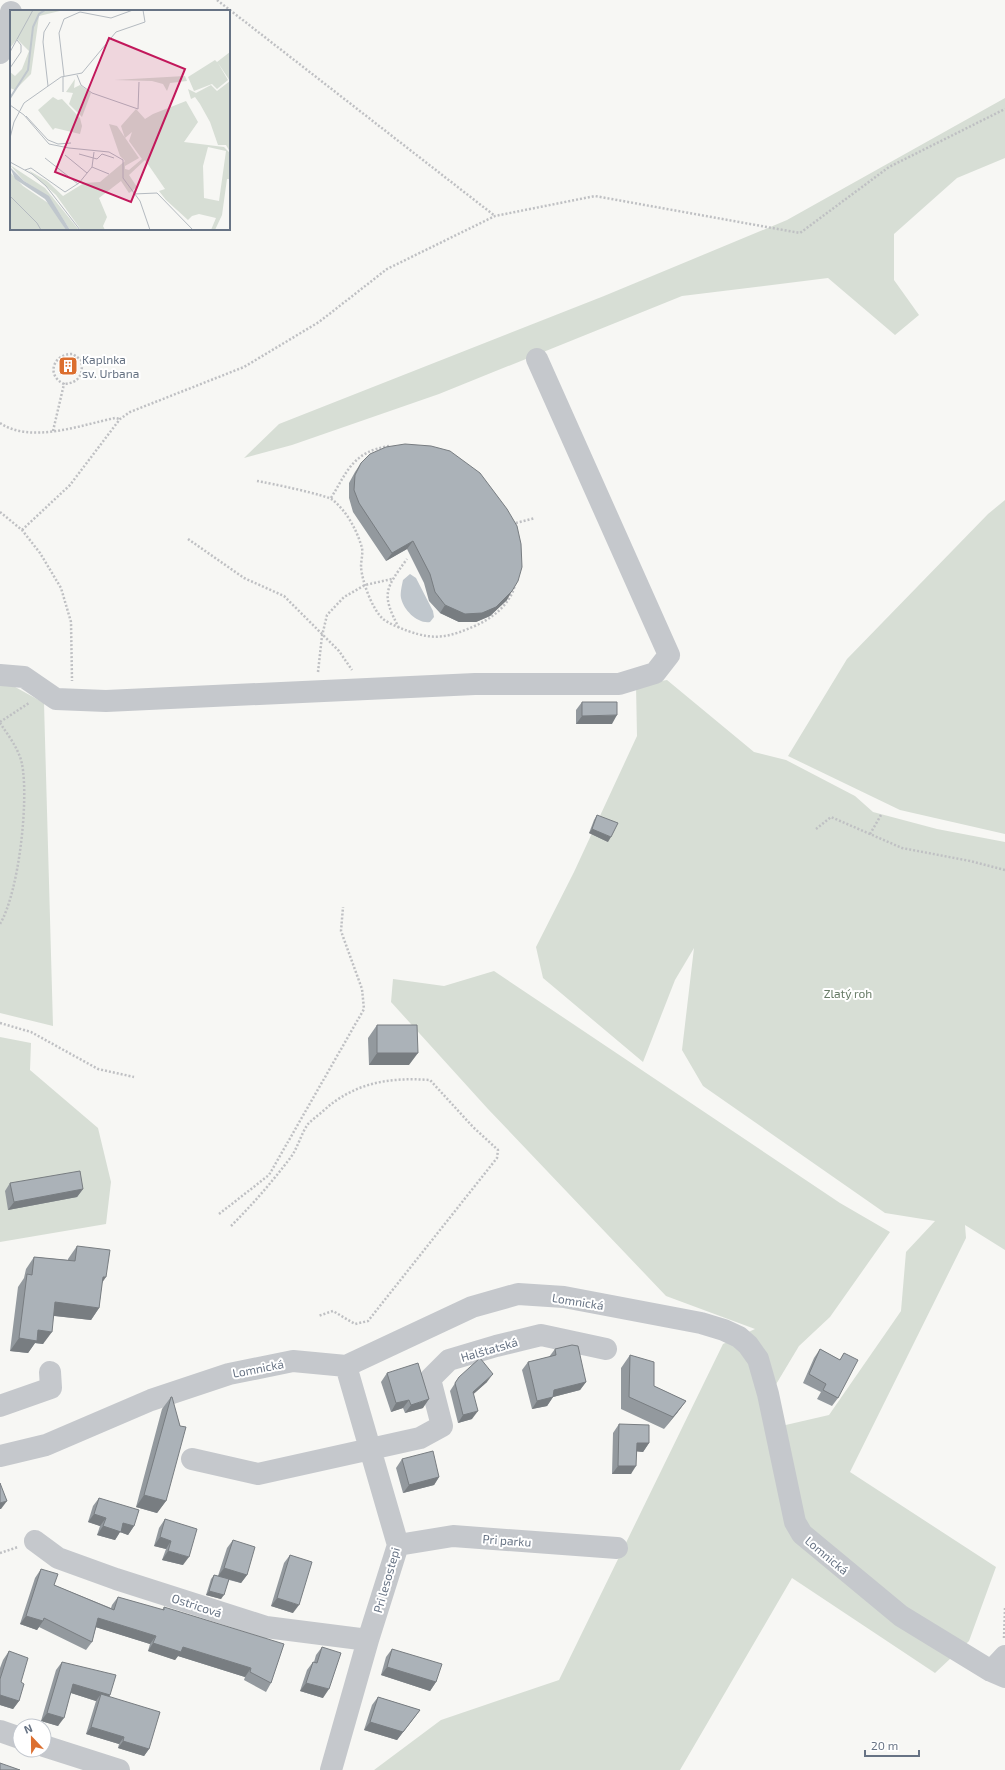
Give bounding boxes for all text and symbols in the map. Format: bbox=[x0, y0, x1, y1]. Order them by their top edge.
inset map bbox=[10, 10, 230, 230]
place label: Kaplnka sv. Urbana bbox=[82, 352, 139, 380]
building icon: Kaplnka sv. Urbana bbox=[57, 355, 79, 377]
park label: Zlatý roh bbox=[824, 986, 872, 1000]
street label: Lomnická bbox=[551, 1290, 605, 1312]
street label: Halštatská bbox=[459, 1334, 519, 1364]
street label: Lomnická bbox=[231, 1356, 285, 1380]
street label: Pri parku bbox=[482, 1531, 532, 1549]
street label: Lomnická bbox=[803, 1533, 851, 1577]
street label: Pri lesostepi bbox=[370, 1546, 402, 1614]
street label: Ostricová bbox=[170, 1590, 224, 1620]
north arrow bbox=[12, 1718, 52, 1758]
text: N bbox=[22, 1721, 34, 1736]
scale bar bbox=[865, 1732, 919, 1758]
text: 20 m bbox=[871, 1738, 898, 1752]

